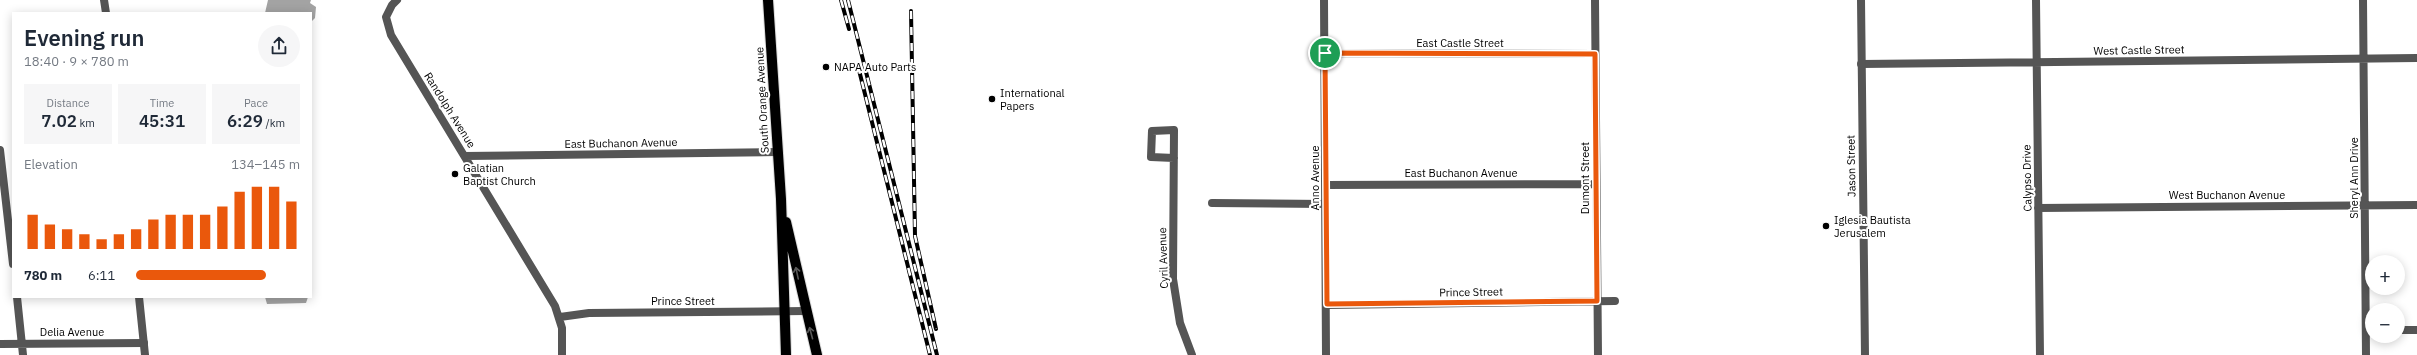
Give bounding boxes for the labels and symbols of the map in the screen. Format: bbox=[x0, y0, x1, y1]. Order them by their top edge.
pin bbox=[1308, 36, 1342, 70]
street label: East Castle Street bbox=[1416, 36, 1504, 50]
street label: West Castle Street bbox=[2093, 42, 2185, 58]
street label: South Orange Avenue bbox=[752, 46, 772, 154]
place label: NAPA Auto Parts bbox=[834, 60, 916, 74]
marker: NAPA Auto Parts bbox=[821, 62, 831, 72]
street label: Randolph Avenue bbox=[421, 70, 479, 150]
place label: International Papers bbox=[1000, 86, 1065, 113]
marker: International Papers bbox=[987, 94, 997, 104]
street label: East Buchanon Avenue bbox=[564, 135, 678, 151]
street label: Jason Street bbox=[1843, 135, 1859, 197]
street label: Sheryl Ann Drive bbox=[2347, 137, 2361, 219]
street label: Dumont Street bbox=[1578, 142, 1592, 214]
street label: Calypso Drive bbox=[2019, 144, 2035, 212]
street label: Anno Avenue bbox=[1308, 145, 1322, 211]
place label: Galatian Baptist Church bbox=[463, 161, 536, 188]
street label: East Buchanon Avenue bbox=[1404, 166, 1518, 180]
marker: Galatian Baptist Church bbox=[450, 169, 460, 179]
street label: West Buchanon Avenue bbox=[2169, 188, 2285, 202]
place label: Iglesia Bautista Jerusalem bbox=[1834, 213, 1911, 240]
marker: Iglesia Bautista Jerusalem bbox=[1821, 221, 1831, 231]
street label: Cyril Avenue bbox=[1155, 227, 1171, 289]
one-way arrow bbox=[793, 267, 801, 280]
street label: Prince Street bbox=[1439, 284, 1503, 300]
street label: Prince Street bbox=[651, 294, 715, 308]
street label: Delia Avenue bbox=[40, 325, 104, 339]
one-way arrow bbox=[807, 327, 814, 340]

